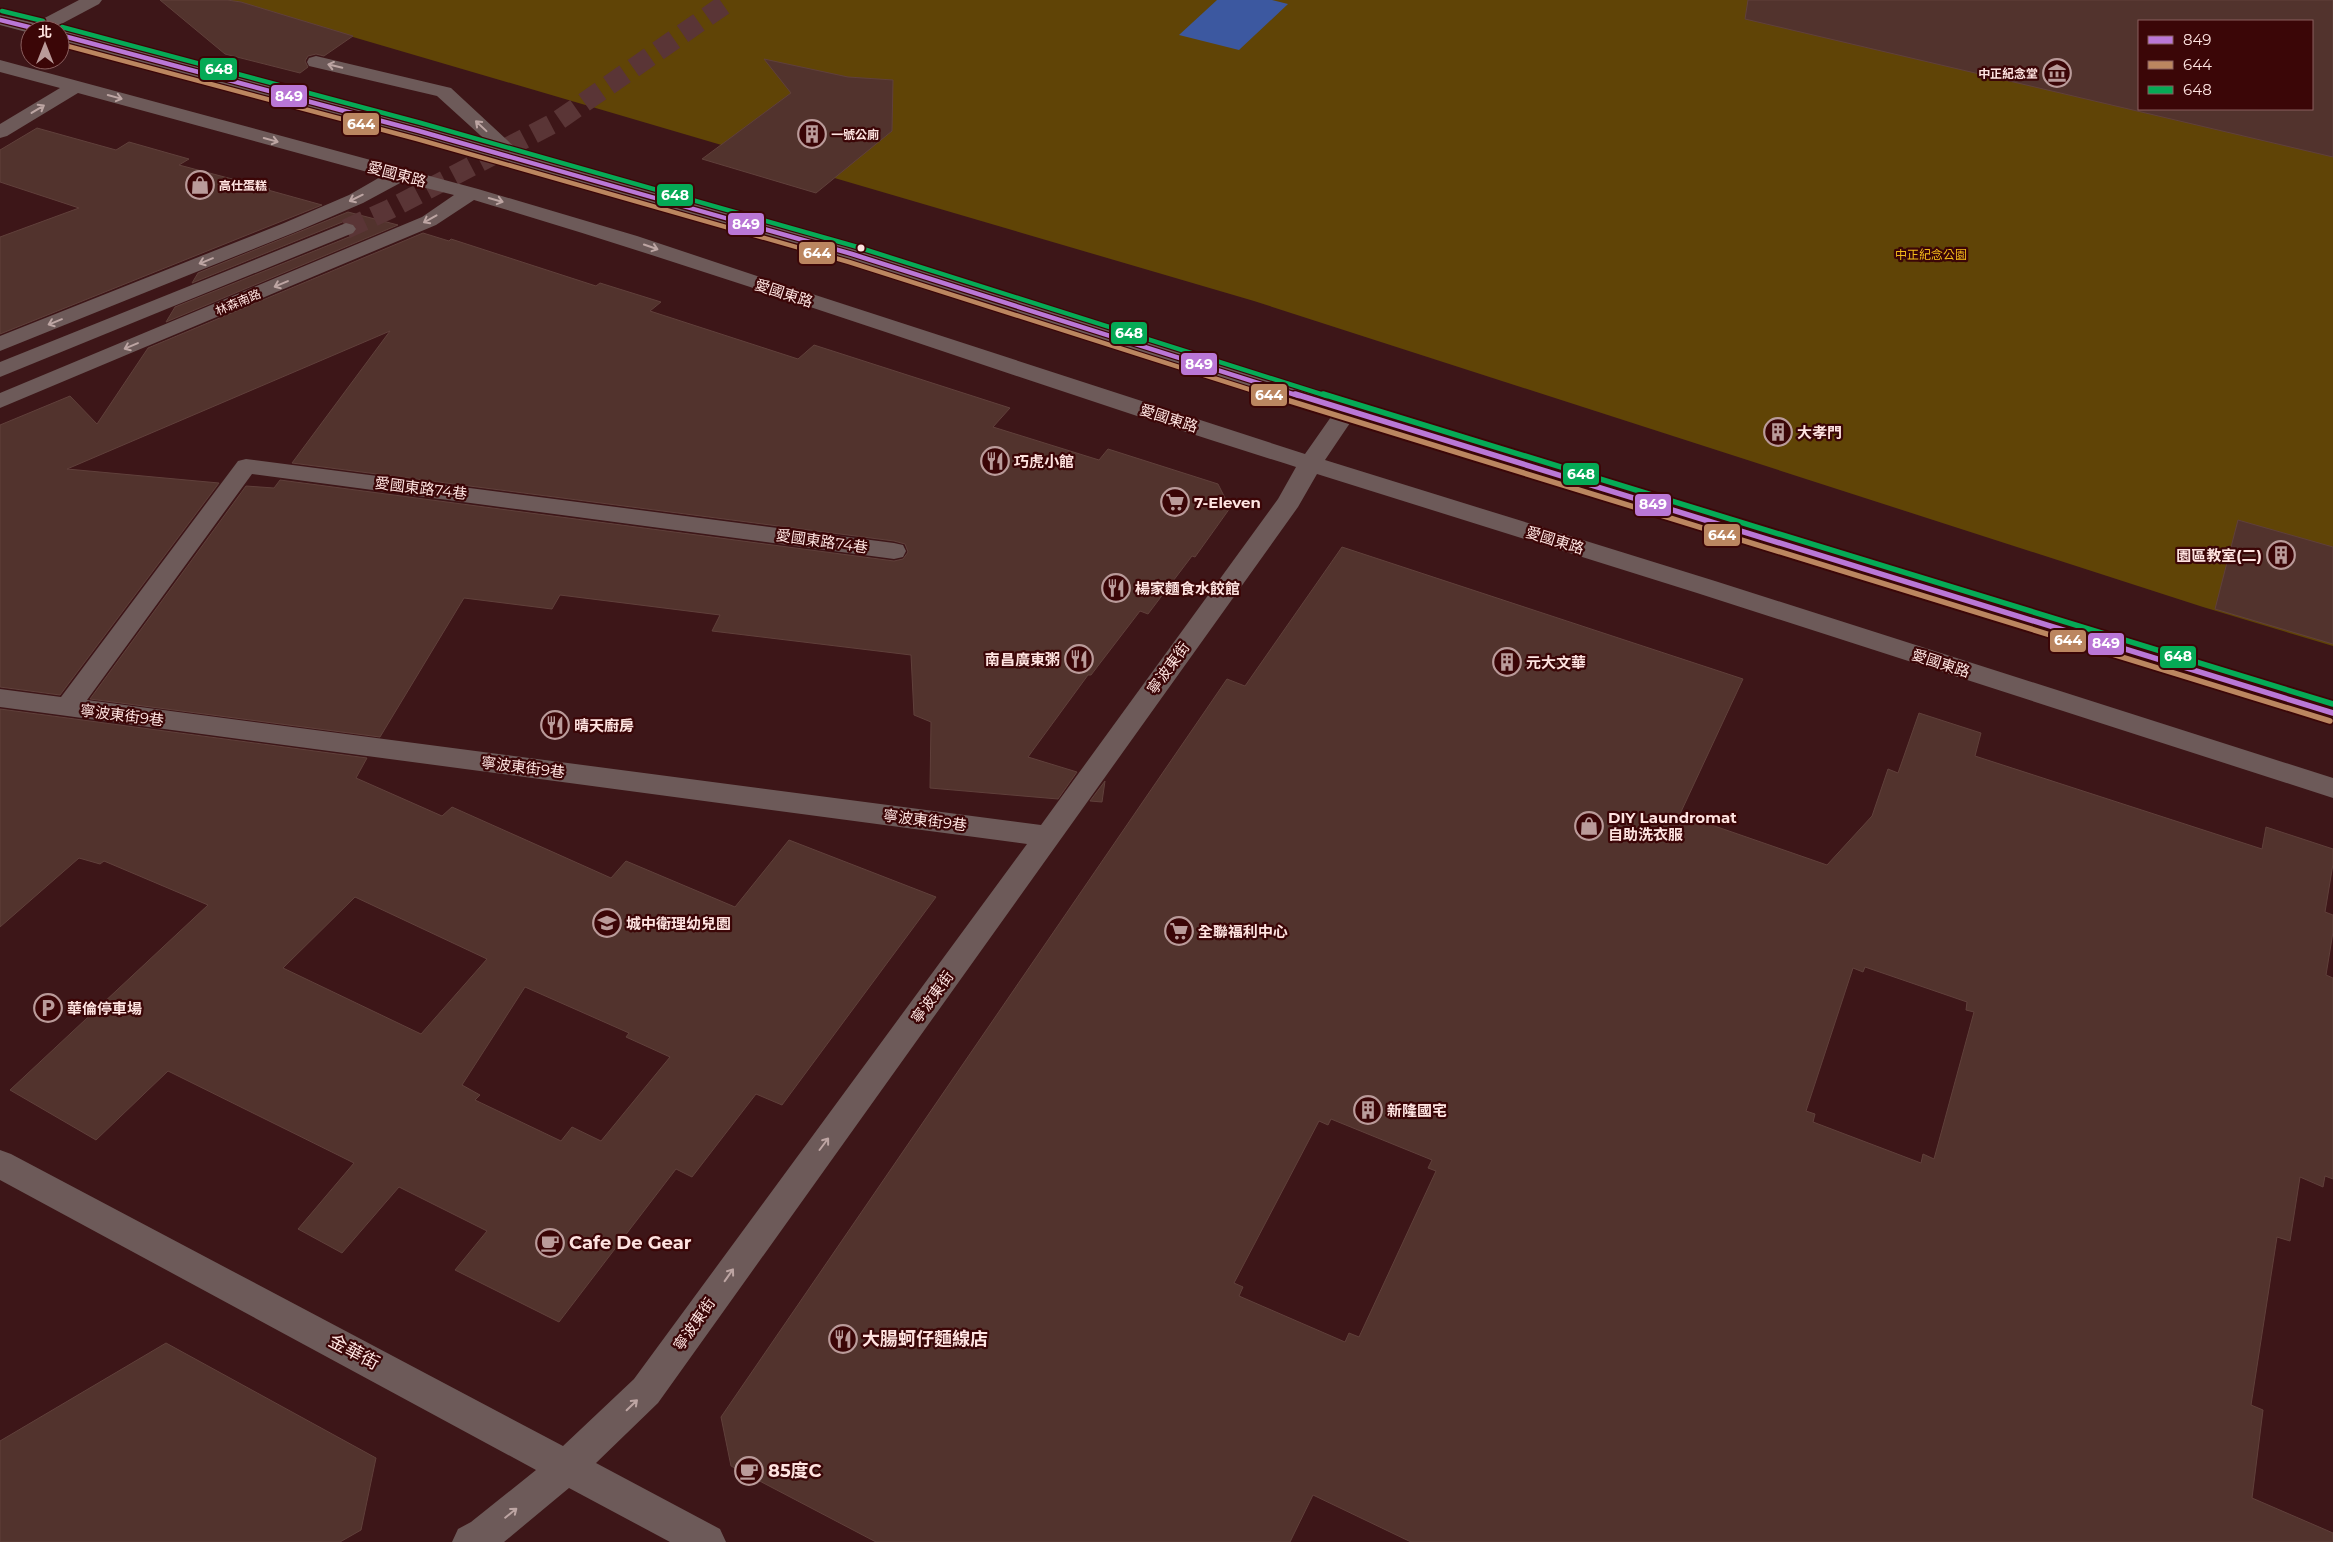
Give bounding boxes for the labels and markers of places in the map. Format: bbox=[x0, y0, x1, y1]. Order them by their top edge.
museum icon: 中正紀念堂 bbox=[2042, 58, 2072, 88]
place label: 中正紀念堂 bbox=[1978, 66, 2038, 81]
building icon: 一號公廁 bbox=[797, 119, 827, 149]
place label: 一號公廁 bbox=[831, 127, 879, 142]
shop icon: 高仕蛋糕 bbox=[185, 170, 215, 200]
place label: 高仕蛋糕 bbox=[219, 178, 267, 193]
unlabelled marker bbox=[856, 243, 866, 253]
building icon: 大孝門 bbox=[1763, 417, 1793, 447]
place label: 大孝門 bbox=[1797, 423, 1842, 442]
restaurant icon: 巧虎小館 bbox=[980, 446, 1010, 476]
place label: 巧虎小館 bbox=[1014, 452, 1074, 471]
supermarket icon: 7-Eleven bbox=[1160, 487, 1190, 517]
place label: 7-Eleven bbox=[1194, 493, 1261, 512]
building icon: 園區教室(二) bbox=[2266, 540, 2296, 570]
place label: 園區教室(二) bbox=[2176, 546, 2262, 565]
restaurant icon: 楊家麵食水餃館 bbox=[1101, 573, 1131, 603]
place label: 楊家麵食水餃館 bbox=[1135, 579, 1240, 598]
restaurant icon: 南昌廣東粥 bbox=[1064, 644, 1094, 674]
building icon: 元大文華 bbox=[1492, 647, 1522, 677]
place label: 南昌廣東粥 bbox=[985, 650, 1060, 669]
place label: 元大文華 bbox=[1526, 653, 1586, 672]
restaurant icon: 晴天廚房 bbox=[540, 710, 570, 740]
place label: 晴天廚房 bbox=[574, 716, 634, 735]
place label: DIY Laundromat 自助洗衣服 bbox=[1608, 808, 1737, 844]
shop icon: DIY Laundromat 自助洗衣服 bbox=[1574, 811, 1604, 841]
school or university icon: 城中衛理幼兒園 bbox=[592, 908, 622, 938]
place label: 城中衛理幼兒園 bbox=[626, 914, 731, 933]
supermarket icon: 全聯福利中心 bbox=[1164, 916, 1194, 946]
place label: 全聯福利中心 bbox=[1198, 922, 1288, 941]
parking icon: 華倫停車場 bbox=[33, 993, 63, 1023]
place label: 華倫停車場 bbox=[67, 999, 142, 1018]
building icon: 新隆國宅 bbox=[1353, 1095, 1383, 1125]
place label: 新隆國宅 bbox=[1387, 1101, 1447, 1120]
cafe icon: Cafe De Gear bbox=[535, 1228, 565, 1258]
place label: Cafe De Gear bbox=[569, 1232, 692, 1254]
restaurant icon: 大腸蚵仔麵線店 bbox=[828, 1324, 858, 1354]
place label: 大腸蚵仔麵線店 bbox=[862, 1328, 988, 1350]
cafe icon: 85度C bbox=[734, 1456, 764, 1486]
place label: 85度C bbox=[768, 1460, 822, 1482]

